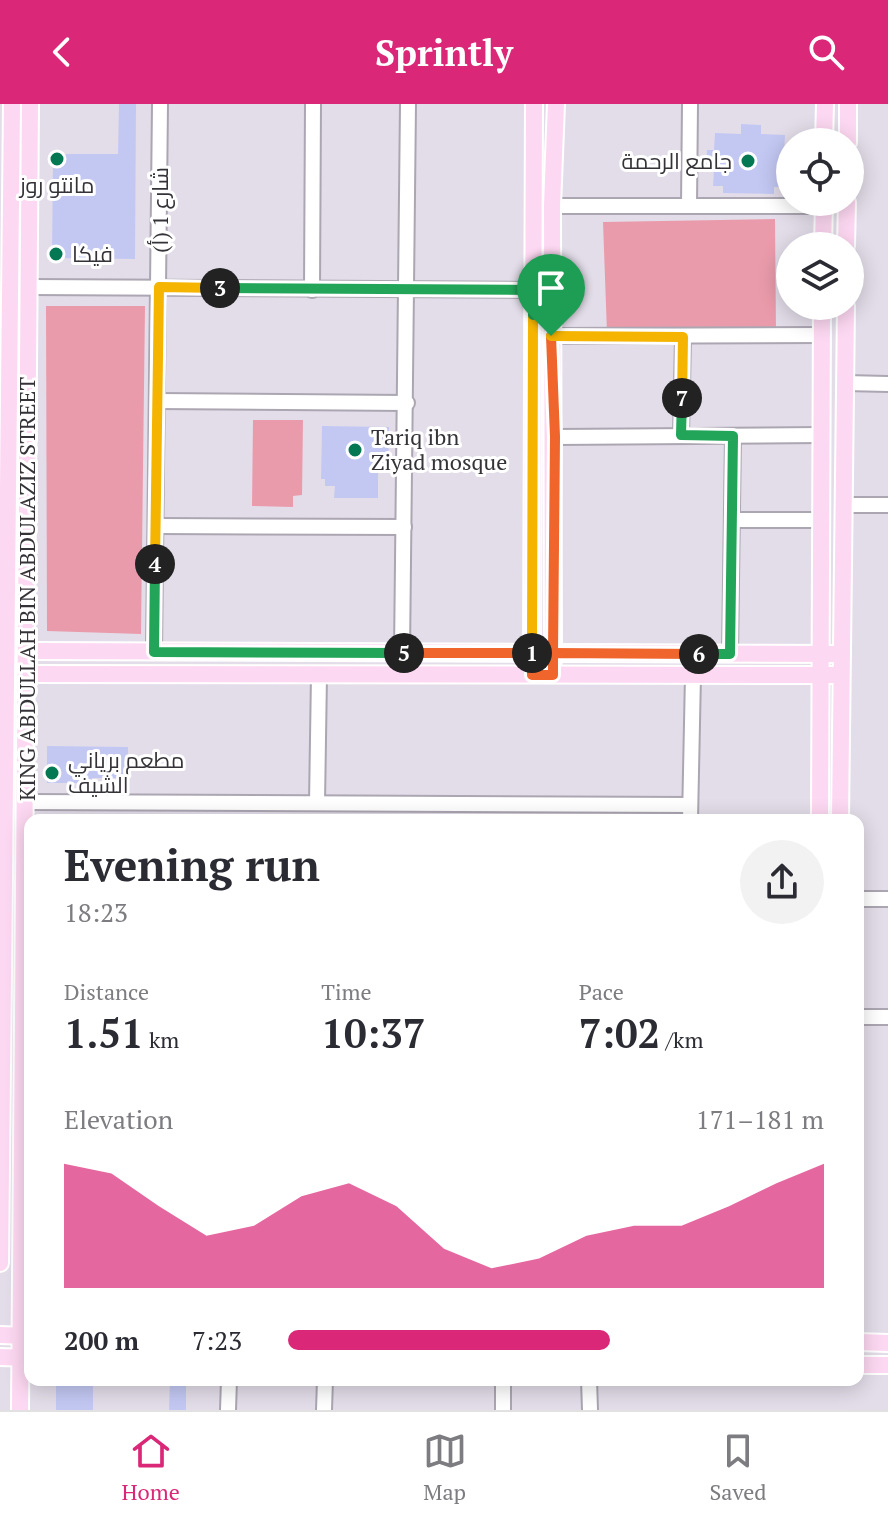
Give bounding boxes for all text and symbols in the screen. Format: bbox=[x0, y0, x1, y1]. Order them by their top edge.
text: Sprintly bbox=[375, 29, 513, 76]
icon: back bbox=[40, 30, 84, 74]
icon: search bbox=[804, 30, 848, 74]
map controls bbox=[776, 128, 864, 320]
button: locate bbox=[776, 128, 864, 216]
place label: جامع الرحمة bbox=[622, 146, 732, 176]
marker: مانتو روز bbox=[48, 150, 66, 168]
marker: جامع الرحمة bbox=[739, 152, 757, 170]
street label: شارع 1 (أ) bbox=[145, 167, 175, 253]
place label: مانتو روز bbox=[18, 170, 94, 199]
button: layers bbox=[776, 232, 864, 320]
place label: فيكا bbox=[72, 239, 113, 268]
marker: فيكا bbox=[47, 245, 65, 263]
pin bbox=[517, 254, 585, 336]
icon: arrive bbox=[529, 266, 573, 310]
pin: 3 bbox=[200, 268, 240, 308]
text: 3 bbox=[214, 273, 226, 302]
street label: KING ABDULLAH BIN ABDULAZIZ STREET bbox=[12, 377, 41, 801]
pin: 7 bbox=[662, 378, 702, 418]
text: 7 bbox=[676, 383, 688, 412]
place label: Tariq ibn Ziyad mosque bbox=[371, 422, 507, 476]
marker: Tariq ibn Ziyad mosque bbox=[346, 441, 364, 459]
pin: 4 bbox=[135, 544, 175, 584]
text: 4 bbox=[149, 549, 161, 578]
pin: 5 bbox=[384, 633, 424, 673]
pin: 1 bbox=[512, 633, 552, 673]
pin: 6 bbox=[679, 634, 719, 674]
text: 5 bbox=[398, 638, 410, 667]
text: 1 bbox=[526, 638, 538, 667]
text: 6 bbox=[693, 639, 705, 668]
place label: مطعم برياني الشيف bbox=[68, 745, 184, 799]
marker: مطعم برياني الشيف bbox=[43, 764, 61, 782]
text: Evening run bbox=[64, 835, 320, 894]
button: share bbox=[740, 840, 824, 924]
text: 18:23 bbox=[64, 895, 128, 929]
text: Distance bbox=[64, 977, 149, 1006]
text: Time bbox=[321, 977, 372, 1006]
text: Pace bbox=[579, 977, 624, 1006]
text: 1.51 bbox=[64, 1006, 144, 1059]
text: 10:37 bbox=[321, 1006, 425, 1059]
text: 7:02 bbox=[579, 1006, 660, 1059]
text: km bbox=[144, 1025, 179, 1054]
text: /km bbox=[660, 1025, 703, 1054]
text: Elevation bbox=[64, 1102, 173, 1136]
text: 171–181 m bbox=[696, 1102, 824, 1136]
text: 200 m bbox=[64, 1323, 139, 1357]
text: 7:23 bbox=[192, 1323, 242, 1357]
tab: Home bbox=[121, 1429, 180, 1506]
tab: Map bbox=[423, 1429, 467, 1506]
tab: Saved bbox=[710, 1429, 767, 1506]

